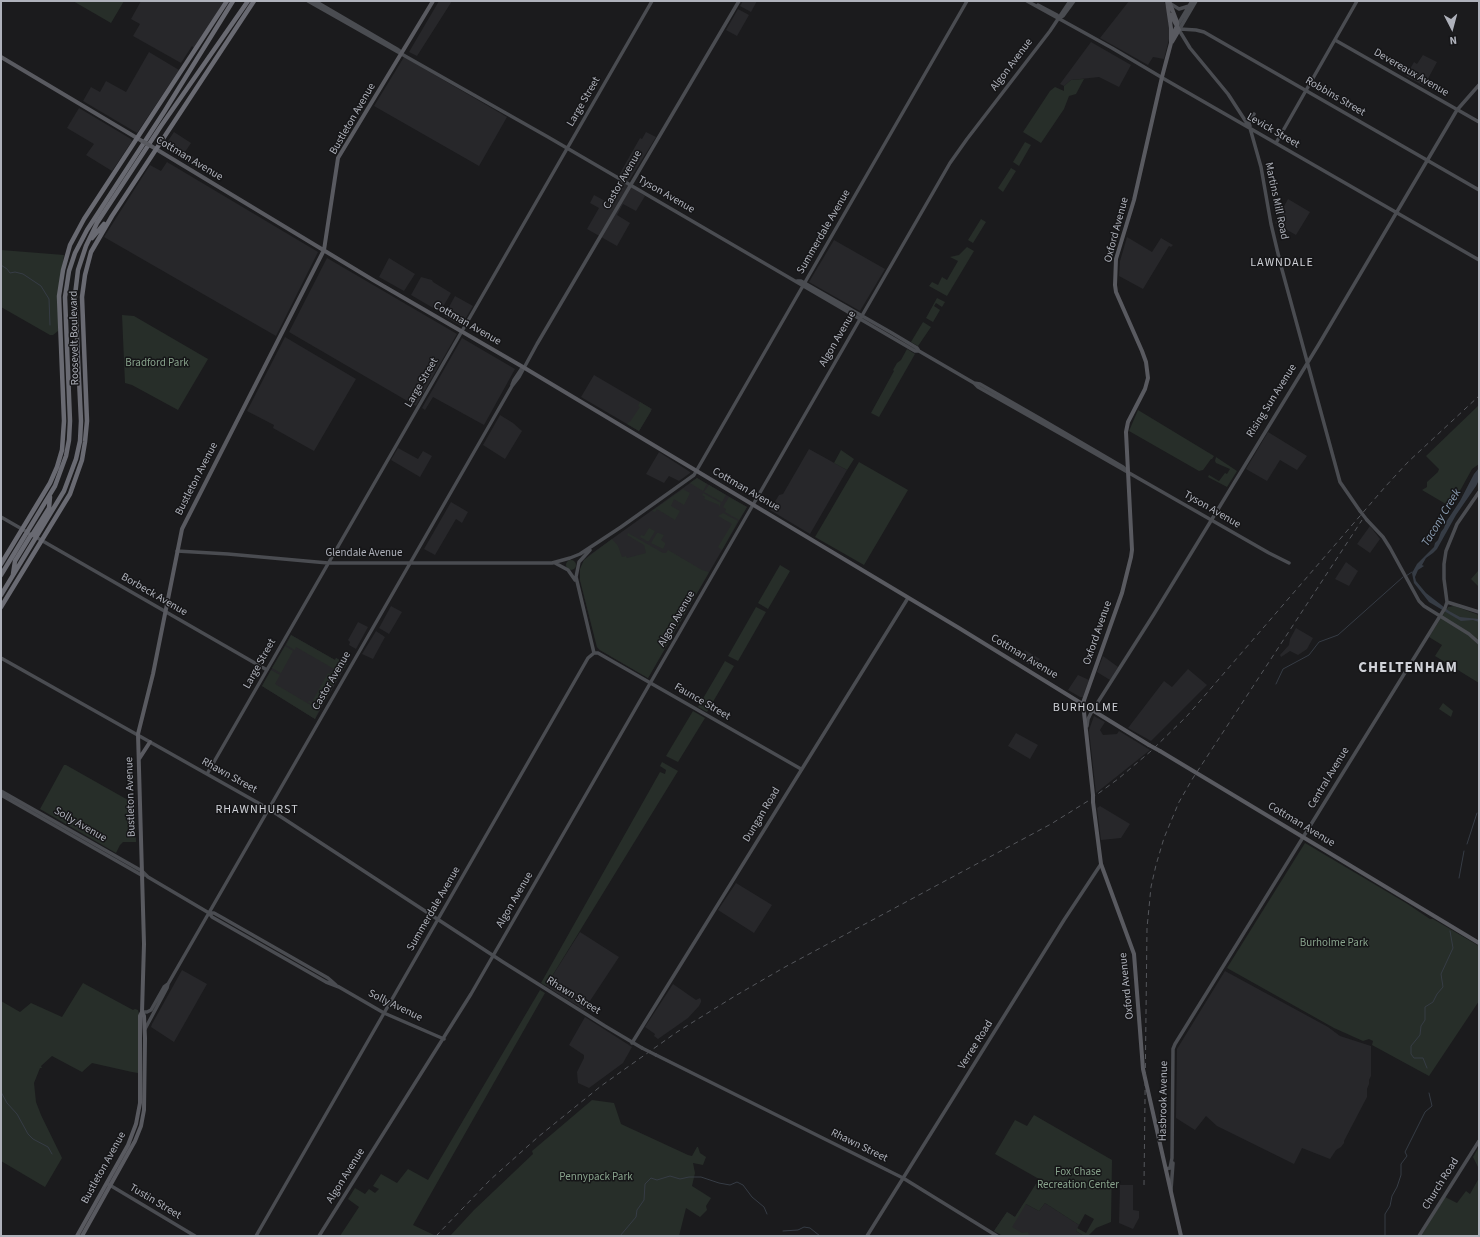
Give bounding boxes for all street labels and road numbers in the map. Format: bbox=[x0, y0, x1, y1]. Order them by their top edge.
street label: Algon Avenue bbox=[988, 36, 1036, 94]
street label: Devereaux Avenue bbox=[1371, 46, 1451, 100]
street label: Robbins Street bbox=[1303, 74, 1367, 120]
street label: Large Street bbox=[564, 75, 604, 129]
street label: Bustleton Avenue bbox=[327, 81, 379, 157]
street label: Levick Street bbox=[1244, 111, 1302, 151]
street label: Cottman Avenue bbox=[153, 134, 225, 184]
street label: Castor Avenue bbox=[601, 148, 645, 212]
street label: Martins Mill Road bbox=[1261, 161, 1291, 241]
street label: Tyson Avenue bbox=[635, 173, 697, 217]
street label: Summerdale Avenue bbox=[794, 187, 854, 277]
street label: Oxford Avenue bbox=[1102, 196, 1132, 264]
street label: Roosevelt Boulevard bbox=[68, 291, 82, 385]
street label: Cottman Avenue bbox=[431, 299, 503, 349]
street label: Algon Avenue bbox=[817, 309, 859, 369]
street label: Large Street bbox=[402, 356, 442, 410]
street label: Rising Sun Avenue bbox=[1244, 362, 1300, 440]
street label: Bustleton Avenue bbox=[173, 440, 221, 518]
street label: Cottman Avenue bbox=[710, 465, 782, 515]
street label: Tyson Avenue bbox=[1181, 488, 1243, 532]
street label: Glendale Avenue bbox=[325, 547, 403, 561]
street label: Borbeck Avenue bbox=[119, 571, 189, 619]
street label: Algon Avenue bbox=[656, 589, 698, 649]
street label: Oxford Avenue bbox=[1081, 599, 1115, 667]
street label: Cottman Avenue bbox=[988, 632, 1060, 682]
street label: Large Street bbox=[241, 637, 279, 691]
street label: Castor Avenue bbox=[310, 649, 354, 713]
street label: Faunce Street bbox=[672, 681, 732, 723]
street label: Central Avenue bbox=[1305, 745, 1353, 811]
street label: Rhawn Street bbox=[199, 755, 259, 797]
street label: Bustleton Avenue bbox=[123, 757, 139, 837]
street label: Dungan Road bbox=[741, 785, 783, 845]
street label: Cottman Avenue bbox=[1265, 800, 1337, 850]
street label: Solly Avenue bbox=[51, 805, 109, 845]
street label: Summerdale Avenue bbox=[404, 864, 464, 954]
street label: Algon Avenue bbox=[494, 870, 536, 930]
street label: Oxford Avenue bbox=[1117, 952, 1137, 1020]
street label: Rhawn Street bbox=[543, 974, 603, 1018]
street label: Solly Avenue bbox=[366, 987, 424, 1025]
street label: Verree Road bbox=[956, 1018, 996, 1072]
street label: Hasbrook Avenue bbox=[1157, 1061, 1171, 1141]
street label: Rhawn Street bbox=[828, 1127, 890, 1165]
street label: Bustleton Avenue bbox=[79, 1130, 129, 1206]
street label: Algon Avenue bbox=[324, 1146, 368, 1206]
street label: Church Road bbox=[1420, 1156, 1462, 1212]
street label: Tustin Street bbox=[127, 1181, 183, 1223]

